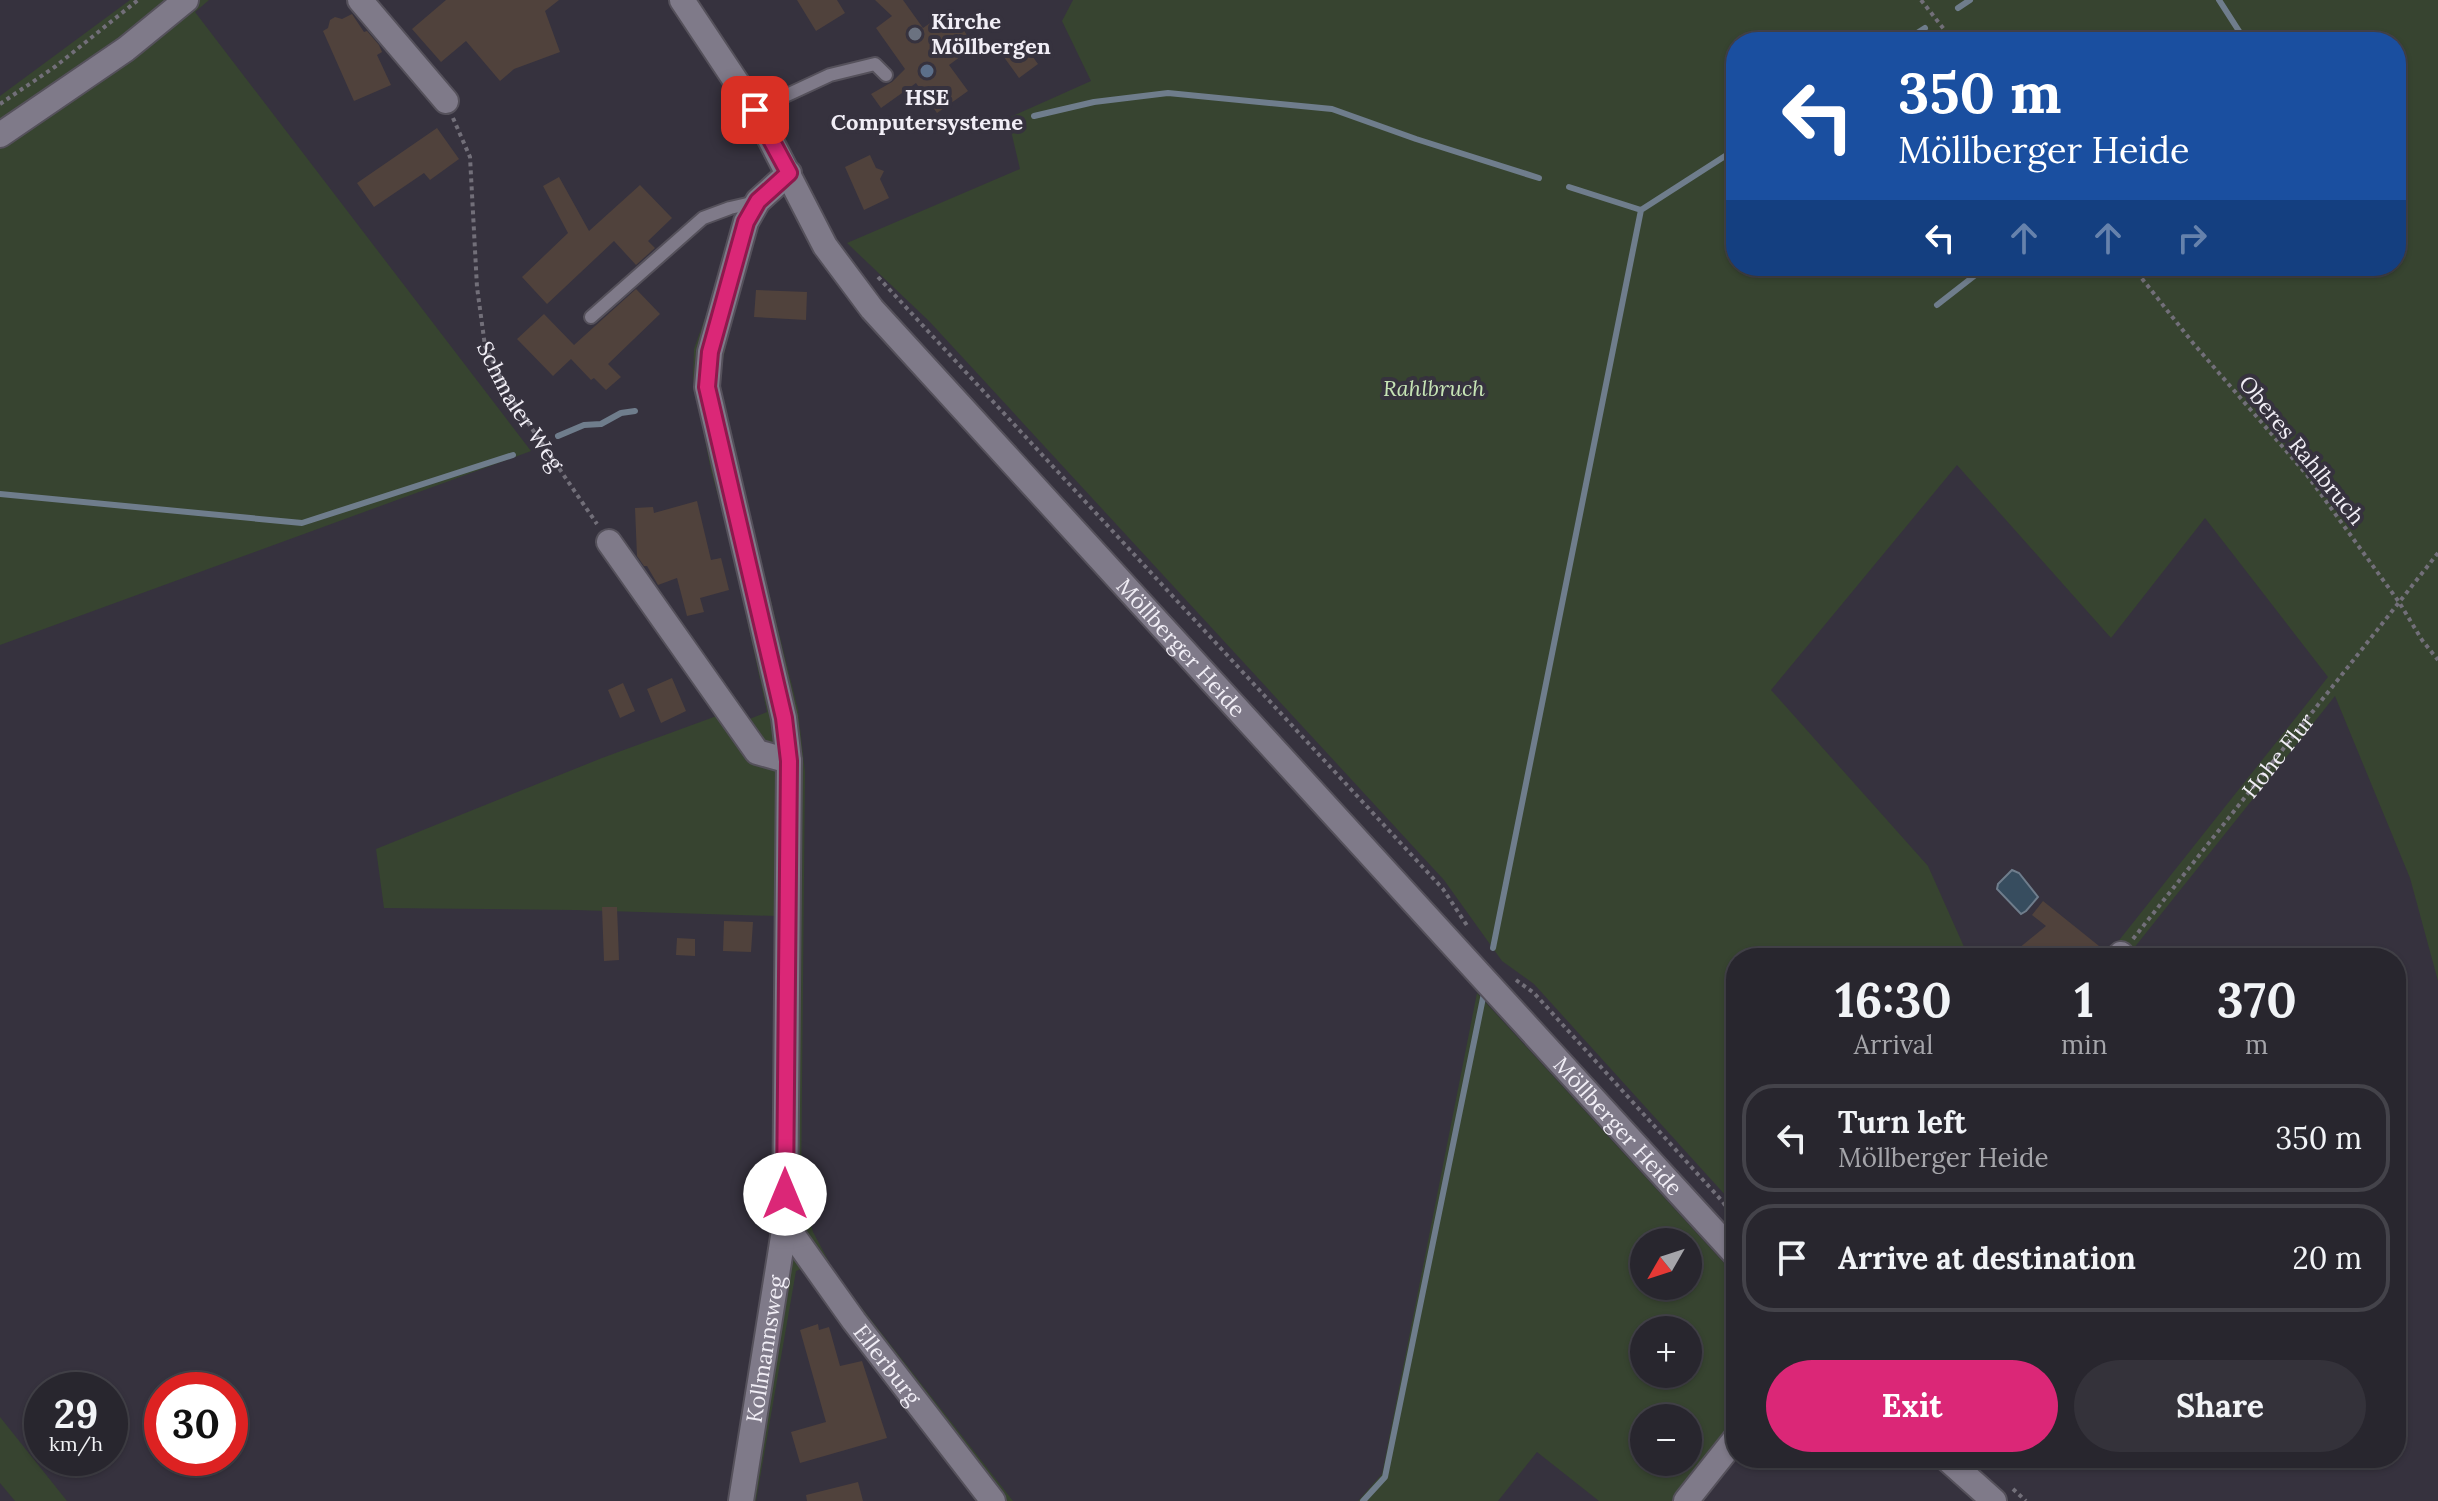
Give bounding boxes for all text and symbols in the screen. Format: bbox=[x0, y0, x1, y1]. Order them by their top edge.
place label: Kirche Möllbergen bbox=[931, 7, 1051, 60]
marker: Kirche Möllbergen bbox=[906, 25, 924, 43]
text: 350 m bbox=[1898, 57, 2061, 128]
marker: HSE Computersysteme bbox=[918, 62, 936, 80]
icon: left bbox=[1766, 64, 1870, 168]
pin bbox=[721, 76, 789, 144]
place label: HSE Computersysteme bbox=[831, 83, 1023, 136]
icon: arrive bbox=[733, 88, 777, 132]
text: Möllberger Heide bbox=[1898, 127, 2190, 173]
icon: left bbox=[1918, 216, 1962, 260]
icon: ahead bbox=[2002, 216, 2046, 260]
icon: ahead bbox=[2086, 216, 2130, 260]
icon: right bbox=[2170, 216, 2214, 260]
street label: Schmaler Weg bbox=[471, 337, 571, 477]
street label: Oberes Rahlbruch bbox=[2233, 370, 2371, 530]
park label: Rahlbruch bbox=[1383, 374, 1485, 402]
street label: Möllberger Heide bbox=[1111, 572, 1252, 723]
street label: Hohe Flur bbox=[2236, 707, 2321, 804]
text: 16:30 bbox=[1835, 969, 1952, 1030]
text: 1 bbox=[2075, 969, 2094, 1030]
text: 370 bbox=[2217, 969, 2297, 1030]
text: Arrival bbox=[1854, 1028, 1933, 1061]
text: min bbox=[2061, 1028, 2107, 1061]
text: m bbox=[2245, 1028, 2268, 1061]
street label: Möllberger Heide bbox=[1548, 1051, 1689, 1201]
text: Turn left bbox=[1838, 1103, 1966, 1141]
icon: left bbox=[1770, 1116, 1814, 1160]
text: 350 m bbox=[2276, 1119, 2362, 1157]
text: Möllberger Heide bbox=[1838, 1141, 2049, 1174]
position arrow bbox=[743, 1152, 827, 1236]
north arrow bbox=[1630, 1228, 1702, 1300]
map controls bbox=[1630, 1228, 1702, 1476]
icon: arrive bbox=[1770, 1236, 1814, 1280]
text: Arrive at destination bbox=[1838, 1239, 2136, 1277]
text: 20 m bbox=[2293, 1239, 2362, 1277]
street label: Kollmannsweg bbox=[740, 1272, 791, 1425]
button: + bbox=[1630, 1316, 1702, 1388]
street label: Ellerburg bbox=[848, 1319, 928, 1411]
button: Exit bbox=[1766, 1360, 2058, 1452]
button: Share bbox=[2074, 1360, 2366, 1452]
speed limit sign: 30 bbox=[144, 1372, 248, 1476]
text: 29 bbox=[54, 1388, 98, 1439]
button: − bbox=[1630, 1404, 1702, 1476]
text: km/h bbox=[49, 1431, 103, 1456]

